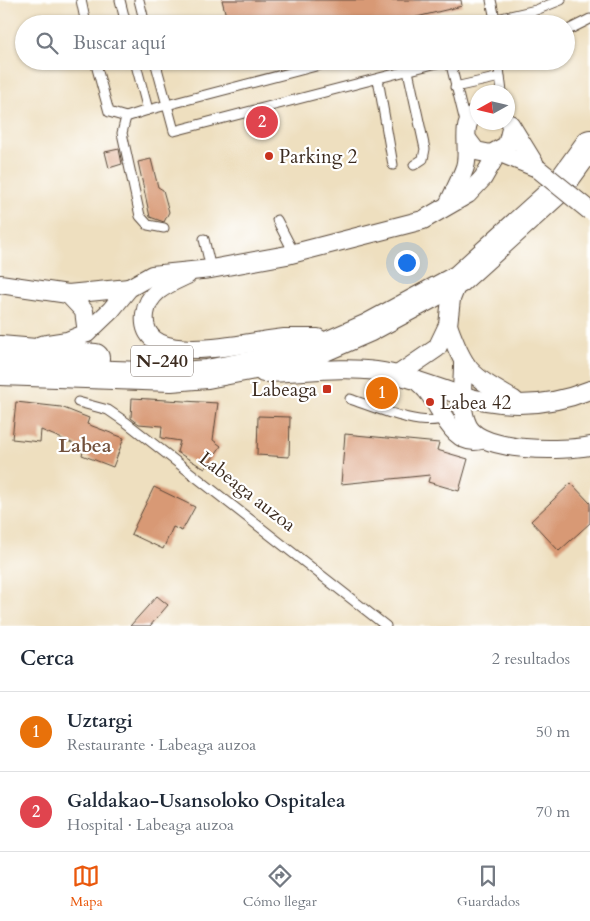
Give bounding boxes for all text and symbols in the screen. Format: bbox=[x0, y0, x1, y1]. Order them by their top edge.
search box bbox=[15, 15, 575, 70]
icon: search bbox=[33, 29, 61, 57]
text: Buscar aquí bbox=[73, 30, 166, 56]
north arrow bbox=[470, 85, 515, 130]
pin: 2 bbox=[246, 103, 278, 141]
place label: Parking 2 bbox=[279, 144, 357, 170]
marker: Parking 2 bbox=[263, 150, 275, 162]
your location bbox=[394, 250, 420, 276]
road number: N-240 bbox=[131, 346, 193, 376]
pin: 1 bbox=[366, 374, 398, 412]
place label: Labeaga bbox=[251, 377, 317, 403]
marker: Labeaga bbox=[321, 383, 333, 395]
place label: Labea 42 bbox=[440, 390, 512, 416]
marker: Labea 42 bbox=[424, 396, 436, 408]
district label: Labea bbox=[58, 432, 112, 459]
street label: Labeaga auzoa bbox=[194, 446, 301, 538]
text: Cerca bbox=[20, 644, 74, 673]
text: 2 resultados bbox=[492, 648, 570, 670]
text: Uztargi bbox=[67, 708, 133, 734]
text: 1 bbox=[32, 721, 40, 743]
text: 50 m bbox=[536, 721, 570, 743]
text: Restaurante · Labeaga auzoa bbox=[67, 734, 256, 756]
text: Galdakao-Usansoloko Ospitalea bbox=[67, 788, 346, 814]
text: 2 bbox=[32, 801, 40, 823]
text: 70 m bbox=[536, 801, 570, 823]
text: Hospital · Labeaga auzoa bbox=[67, 814, 234, 836]
tab: Mapa bbox=[70, 862, 103, 911]
tab: Cómo llegar bbox=[243, 862, 317, 911]
tab: Guardados bbox=[457, 862, 520, 911]

